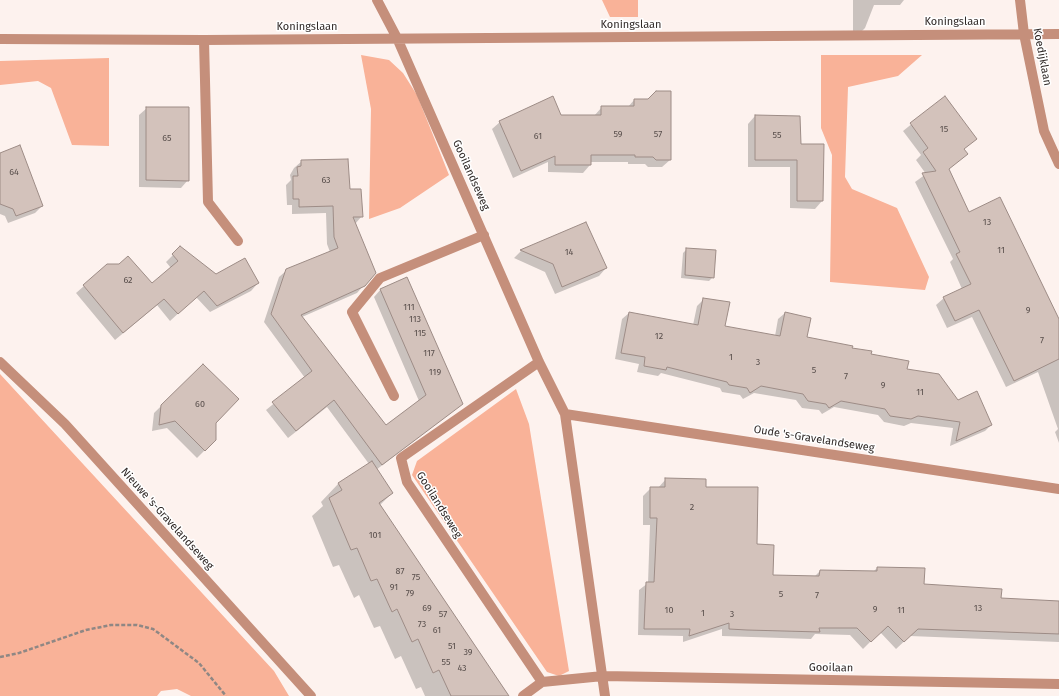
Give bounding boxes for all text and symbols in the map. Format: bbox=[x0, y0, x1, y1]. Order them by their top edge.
street label: Koningslaan bbox=[924, 15, 986, 29]
street label: Koningslaan bbox=[600, 18, 662, 32]
street label: Koningslaan bbox=[276, 20, 338, 34]
street label: Koedijklaan bbox=[1030, 27, 1054, 87]
house number: 15 bbox=[940, 124, 948, 134]
house number: 59 bbox=[613, 129, 623, 139]
house number: 57 bbox=[654, 129, 662, 139]
house number: 55 bbox=[773, 130, 781, 140]
house number: 61 bbox=[534, 131, 542, 141]
house number: 65 bbox=[162, 133, 172, 143]
street label: Gooilandseweg bbox=[450, 138, 492, 212]
house number: 64 bbox=[9, 167, 19, 177]
house number: 63 bbox=[321, 175, 331, 185]
house number: 13 bbox=[983, 217, 991, 227]
house number: 11 bbox=[997, 245, 1005, 255]
house number: 14 bbox=[565, 247, 573, 257]
house number: 62 bbox=[123, 275, 133, 285]
house number: 111 bbox=[403, 302, 415, 312]
house number: 9 bbox=[1026, 305, 1030, 315]
house number: 113 bbox=[409, 314, 421, 324]
house number: 115 bbox=[414, 328, 426, 338]
house number: 12 bbox=[655, 331, 663, 341]
house number: 7 bbox=[1040, 335, 1044, 345]
house number: 117 bbox=[423, 348, 435, 358]
house number: 1 bbox=[729, 352, 733, 362]
house number: 3 bbox=[756, 357, 760, 367]
house number: 5 bbox=[812, 365, 816, 375]
house number: 119 bbox=[429, 367, 441, 377]
house number: 7 bbox=[844, 371, 848, 381]
house number: 9 bbox=[881, 380, 885, 390]
house number: 11 bbox=[916, 387, 924, 397]
house number: 60 bbox=[195, 399, 205, 409]
street label: Oude 's-Gravelandseweg bbox=[753, 423, 875, 455]
street label: Nieuwe 's-Gravelandseweg bbox=[118, 465, 216, 573]
street label: Gooilandseweg bbox=[413, 469, 465, 541]
house number: 2 bbox=[690, 502, 694, 512]
house number: 101 bbox=[369, 530, 381, 540]
house number: 87 bbox=[396, 566, 404, 576]
house number: 75 bbox=[412, 572, 420, 582]
house number: 91 bbox=[390, 582, 398, 592]
house number: 79 bbox=[406, 588, 414, 598]
house number: 5 bbox=[779, 589, 783, 599]
house number: 7 bbox=[815, 590, 819, 600]
house number: 69 bbox=[422, 603, 432, 613]
house number: 13 bbox=[974, 603, 982, 613]
house number: 9 bbox=[873, 604, 877, 614]
house number: 10 bbox=[665, 605, 673, 615]
house number: 11 bbox=[897, 605, 905, 615]
house number: 1 bbox=[701, 608, 705, 618]
house number: 57 bbox=[439, 609, 447, 619]
house number: 3 bbox=[730, 609, 734, 619]
house number: 73 bbox=[418, 619, 426, 629]
house number: 61 bbox=[433, 625, 441, 635]
house number: 51 bbox=[448, 641, 456, 651]
house number: 39 bbox=[463, 647, 473, 657]
house number: 55 bbox=[442, 657, 450, 667]
street label: Gooilaan bbox=[809, 661, 853, 675]
house number: 43 bbox=[457, 663, 467, 673]

